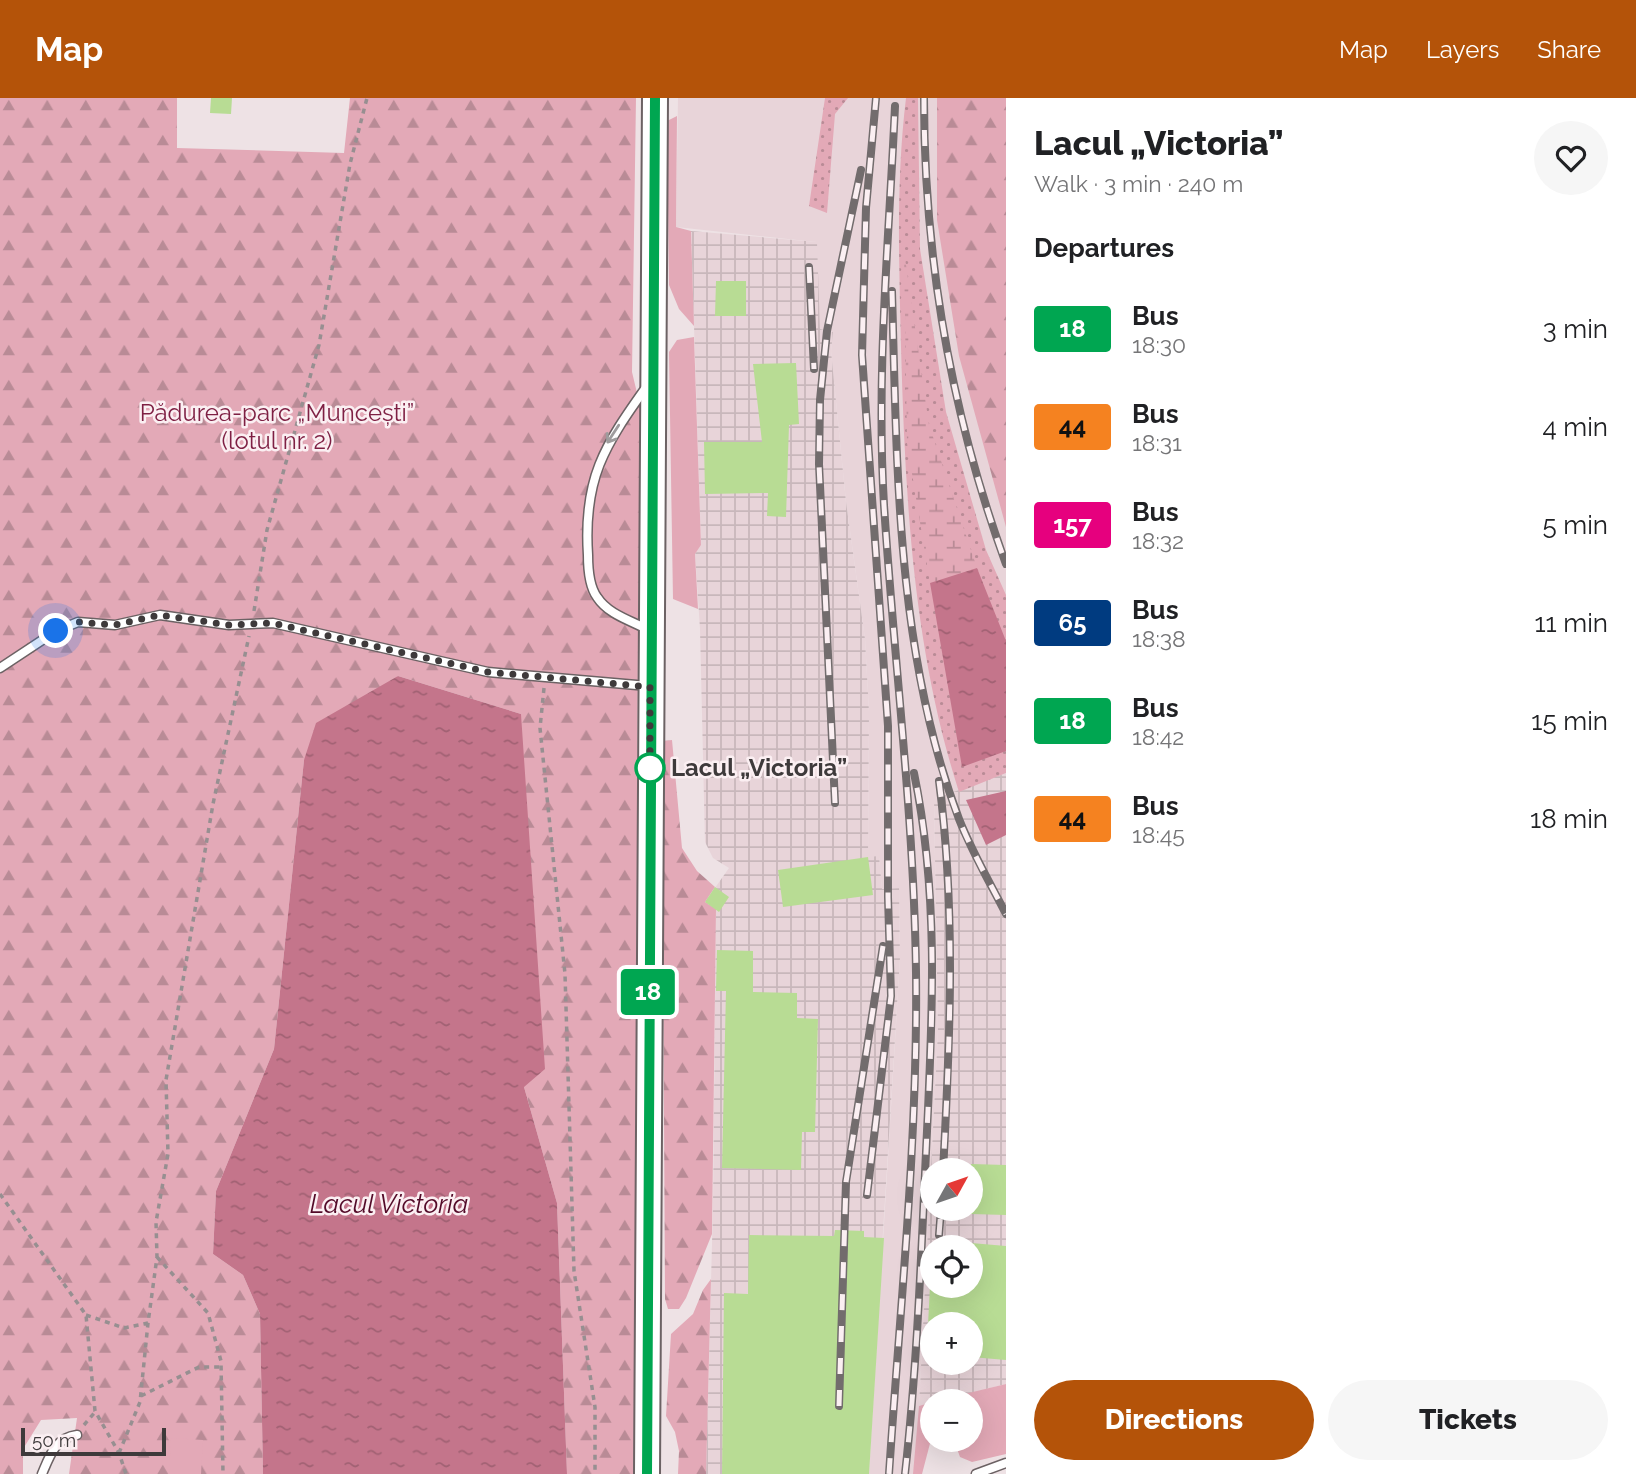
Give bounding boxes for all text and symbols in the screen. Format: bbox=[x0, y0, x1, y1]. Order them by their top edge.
text: Map bbox=[35, 30, 103, 69]
text: Map bbox=[1339, 35, 1388, 64]
text: Layers bbox=[1426, 35, 1499, 64]
text: Share bbox=[1537, 35, 1601, 64]
button: heart bbox=[1534, 121, 1608, 195]
text: Lacul „Victoria” bbox=[1034, 124, 1283, 163]
text: Walk · 3 min · 240 m bbox=[1034, 170, 1243, 197]
text: Departures bbox=[1034, 233, 1174, 263]
text: Bus bbox=[1132, 301, 1179, 331]
text: 18 bbox=[1059, 314, 1086, 343]
text: 3 min bbox=[1543, 314, 1608, 344]
text: 18:30 bbox=[1132, 331, 1186, 358]
park label: Pădurea-parc „Muncești” (lotul nr. 2) bbox=[140, 398, 414, 455]
text: Bus bbox=[1132, 399, 1179, 429]
text: 44 bbox=[1059, 412, 1086, 441]
text: 4 min bbox=[1542, 412, 1608, 442]
one-way arrow bbox=[606, 424, 621, 443]
text: 18:31 bbox=[1132, 429, 1182, 456]
text: Bus bbox=[1132, 497, 1179, 527]
text: 157 bbox=[1053, 510, 1092, 539]
text: 5 min bbox=[1542, 510, 1608, 540]
text: 18:32 bbox=[1132, 527, 1184, 554]
text: Bus bbox=[1132, 595, 1179, 625]
text: 65 bbox=[1059, 608, 1086, 637]
text: 11 min bbox=[1534, 608, 1608, 638]
your location bbox=[38, 613, 73, 648]
text: 18:38 bbox=[1132, 625, 1186, 652]
text: Bus bbox=[1132, 693, 1179, 723]
text: 18 bbox=[1059, 706, 1086, 735]
text: 15 min bbox=[1531, 706, 1608, 736]
text: 18:42 bbox=[1132, 723, 1184, 750]
marker: Lacul „Victoria” bbox=[635, 753, 665, 783]
place label: Lacul „Victoria” bbox=[671, 753, 847, 782]
text: Bus bbox=[1132, 791, 1179, 821]
text: 44 bbox=[1059, 804, 1086, 833]
text: 18 min bbox=[1530, 804, 1608, 834]
text: 18:45 bbox=[1132, 821, 1185, 848]
line badge: 18 bbox=[616, 969, 680, 1015]
text: 18 bbox=[635, 977, 661, 1006]
north arrow bbox=[920, 1158, 984, 1222]
map controls bbox=[920, 1158, 983, 1452]
water label: Lacul Victoria bbox=[310, 1189, 468, 1219]
button: locate bbox=[920, 1235, 983, 1298]
button: + bbox=[920, 1312, 983, 1375]
button: Directions bbox=[1034, 1380, 1314, 1460]
button: Tickets bbox=[1328, 1380, 1608, 1460]
button: − bbox=[920, 1389, 983, 1452]
scale bar bbox=[21, 1425, 166, 1457]
text: 50 m bbox=[32, 1429, 76, 1451]

